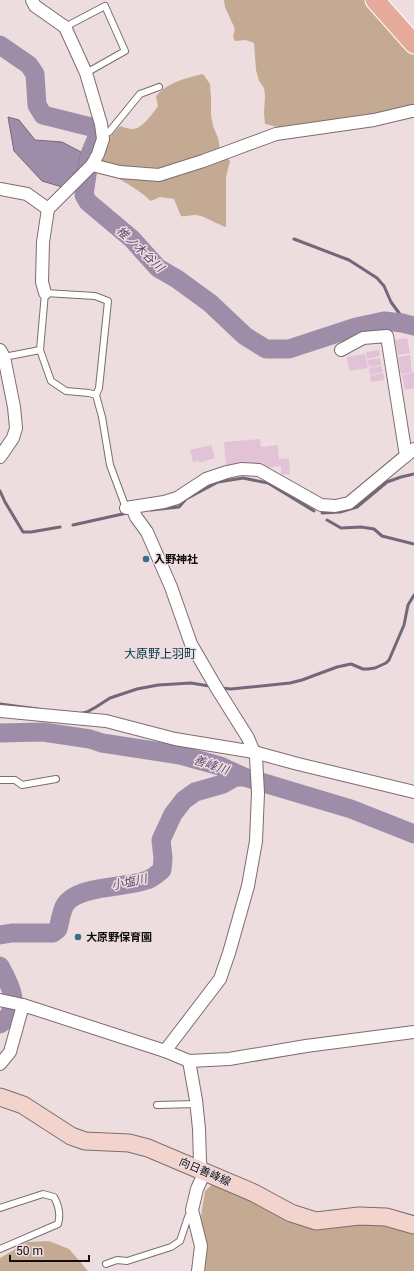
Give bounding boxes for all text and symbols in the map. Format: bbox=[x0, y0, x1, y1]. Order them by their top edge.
water label: 椎ノ木谷川 bbox=[113, 223, 168, 276]
place label: 入野神社 bbox=[154, 553, 198, 566]
marker: 入野神社 bbox=[141, 554, 151, 564]
district label: 大原野上羽町 bbox=[124, 647, 196, 661]
water label: 善峰川 bbox=[192, 753, 232, 778]
water label: 小塩川 bbox=[110, 871, 150, 893]
place label: 大原野保育園 bbox=[86, 931, 152, 944]
marker: 大原野保育園 bbox=[73, 932, 83, 942]
street label: 向日善峰線 bbox=[177, 1155, 233, 1189]
scale bar bbox=[10, 1237, 89, 1263]
text: 50 m bbox=[16, 1244, 43, 1258]

